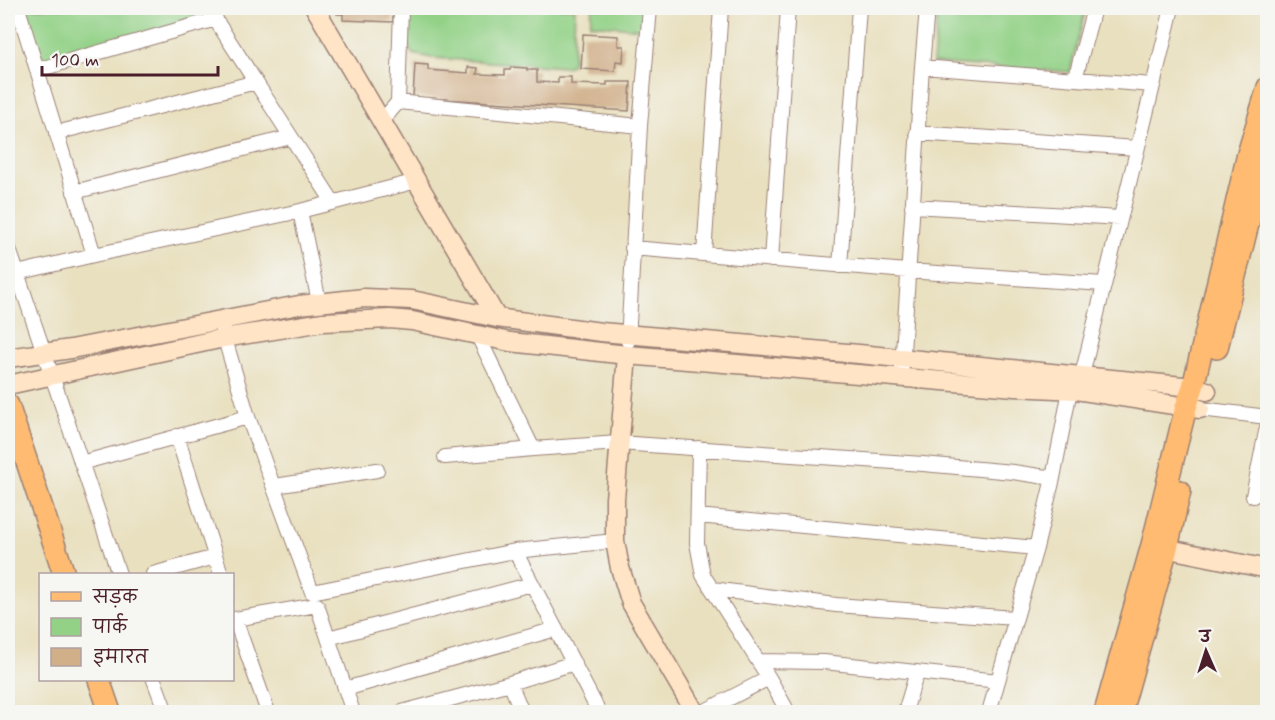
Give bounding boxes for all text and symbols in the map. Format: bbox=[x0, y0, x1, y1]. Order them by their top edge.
scale bar bbox=[42, 39, 218, 77]
text: 100 m bbox=[51, 49, 99, 73]
legend bbox=[39, 573, 234, 681]
text: सड़क bbox=[92, 586, 138, 610]
text: पार्क bbox=[92, 613, 128, 640]
north arrow bbox=[1176, 621, 1236, 681]
text: उ bbox=[1197, 627, 1213, 648]
text: इमारत bbox=[93, 646, 149, 670]

